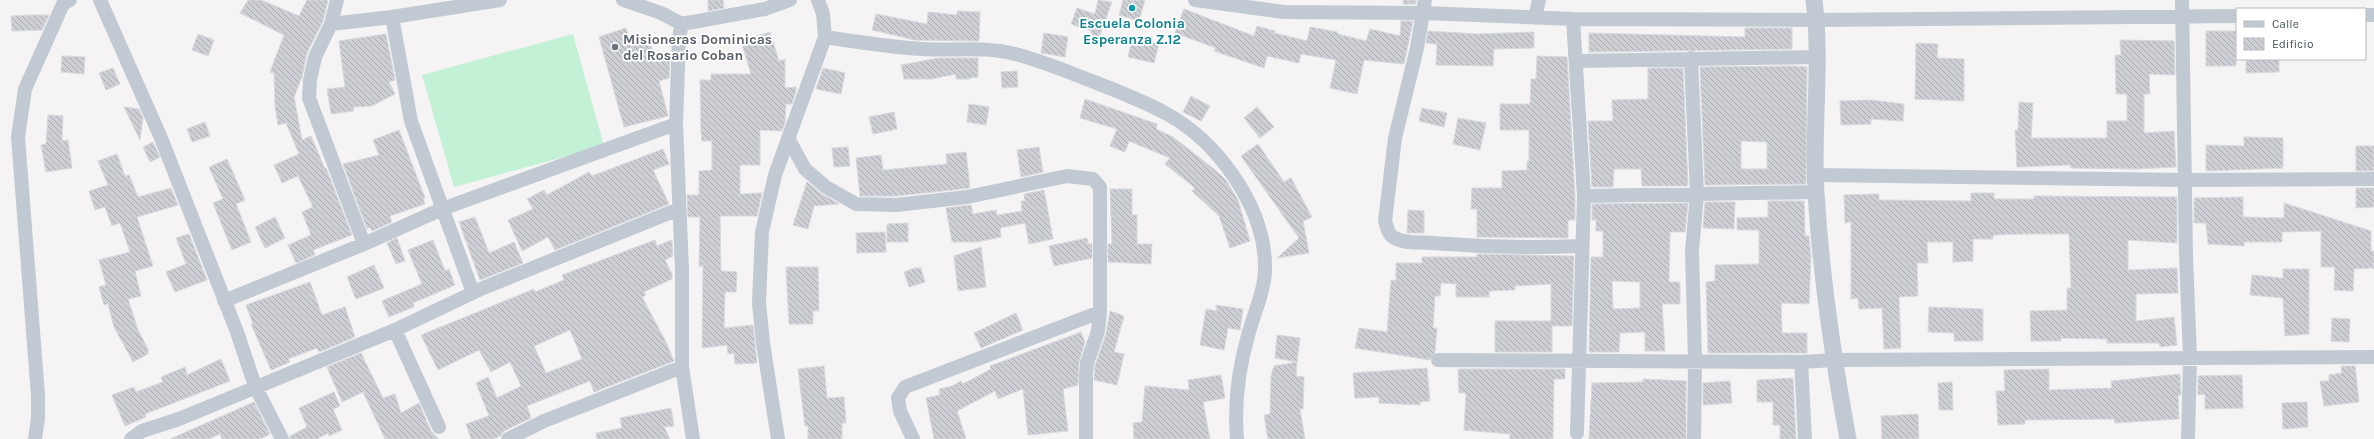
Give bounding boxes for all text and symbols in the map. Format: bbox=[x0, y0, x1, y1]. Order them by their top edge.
marker: Escuela Colonia Esperanza Z.12 bbox=[1127, 3, 1137, 13]
legend bbox=[2236, 8, 2366, 60]
place label: Escuela Colonia Esperanza Z.12 bbox=[1079, 15, 1185, 48]
text: Calle bbox=[2272, 17, 2299, 31]
place label: Misioneras Dominicas del Rosario Coban bbox=[623, 31, 772, 64]
text: Edificio bbox=[2272, 37, 2313, 51]
marker: Misioneras Dominicas del Rosario Coban bbox=[610, 42, 620, 52]

